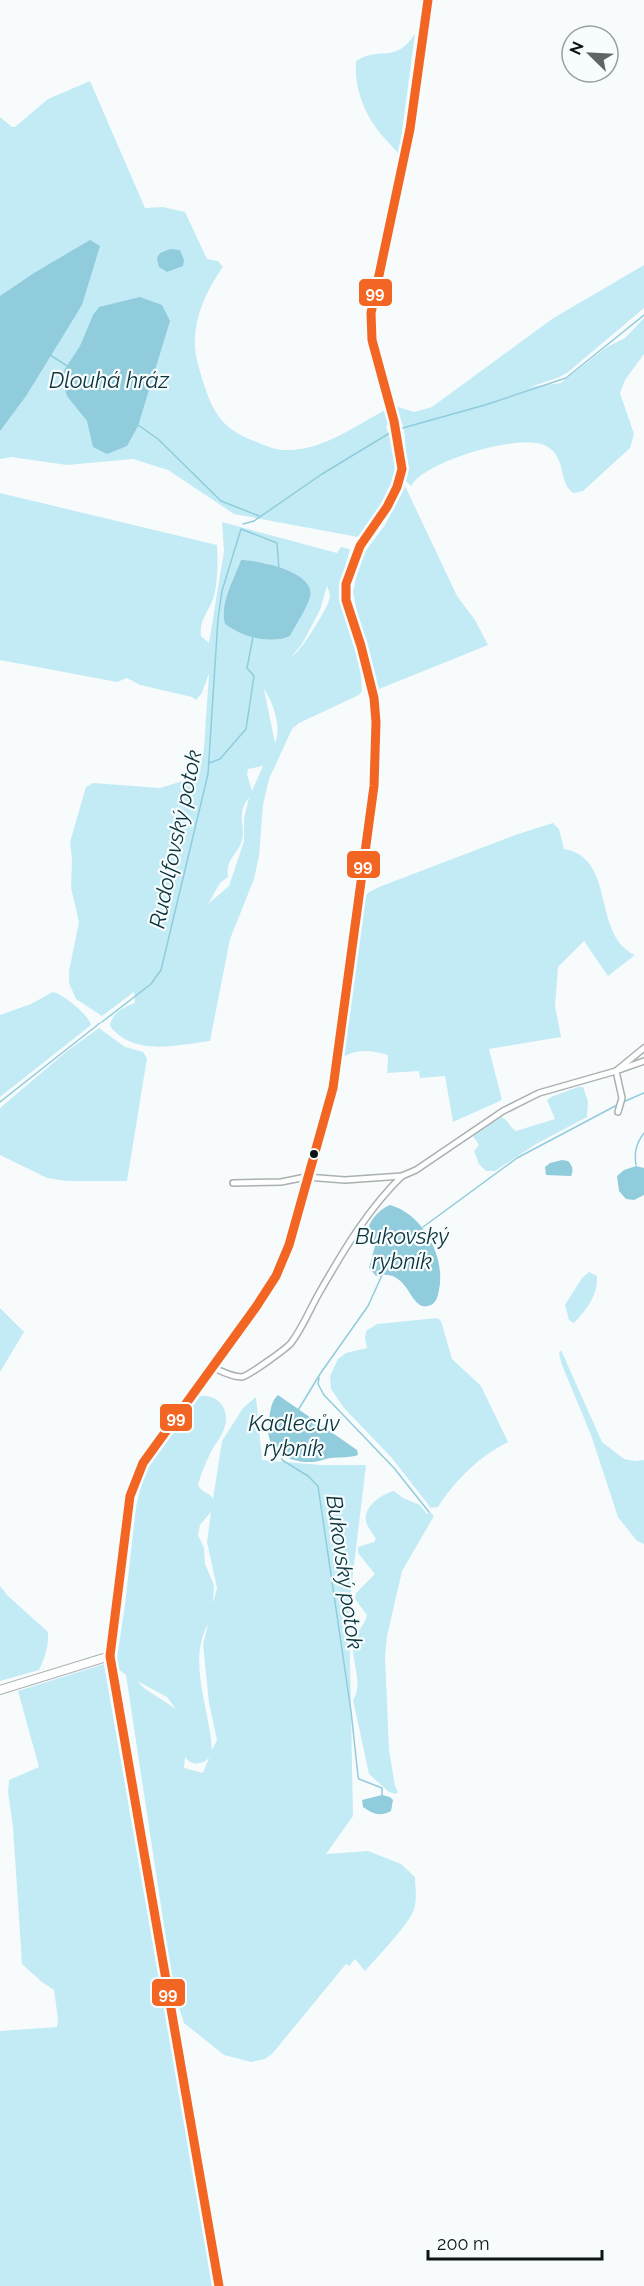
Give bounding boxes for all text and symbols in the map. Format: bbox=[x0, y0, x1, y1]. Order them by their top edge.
north arrow bbox=[560, 24, 620, 84]
text: N bbox=[566, 39, 588, 58]
line badge: 99 bbox=[358, 278, 393, 307]
text: 99 bbox=[366, 283, 384, 302]
water label: Dlouhá hráz bbox=[49, 367, 170, 393]
water label: Rudolfovský potok bbox=[143, 747, 207, 931]
line badge: 99 bbox=[346, 850, 381, 879]
text: 99 bbox=[354, 856, 372, 875]
unlabelled marker bbox=[308, 1148, 320, 1160]
water label: Bukovský rybník bbox=[355, 1223, 450, 1274]
line badge: 99 bbox=[159, 1403, 193, 1432]
text: 99 bbox=[167, 1408, 185, 1427]
water label: Kadlecův rybník bbox=[248, 1410, 340, 1461]
water label: Bukovský potok bbox=[321, 1493, 369, 1651]
line badge: 99 bbox=[151, 1978, 186, 2007]
text: 99 bbox=[159, 1984, 177, 2003]
scale bar bbox=[428, 2223, 602, 2261]
text: 200 m bbox=[437, 2233, 490, 2254]

